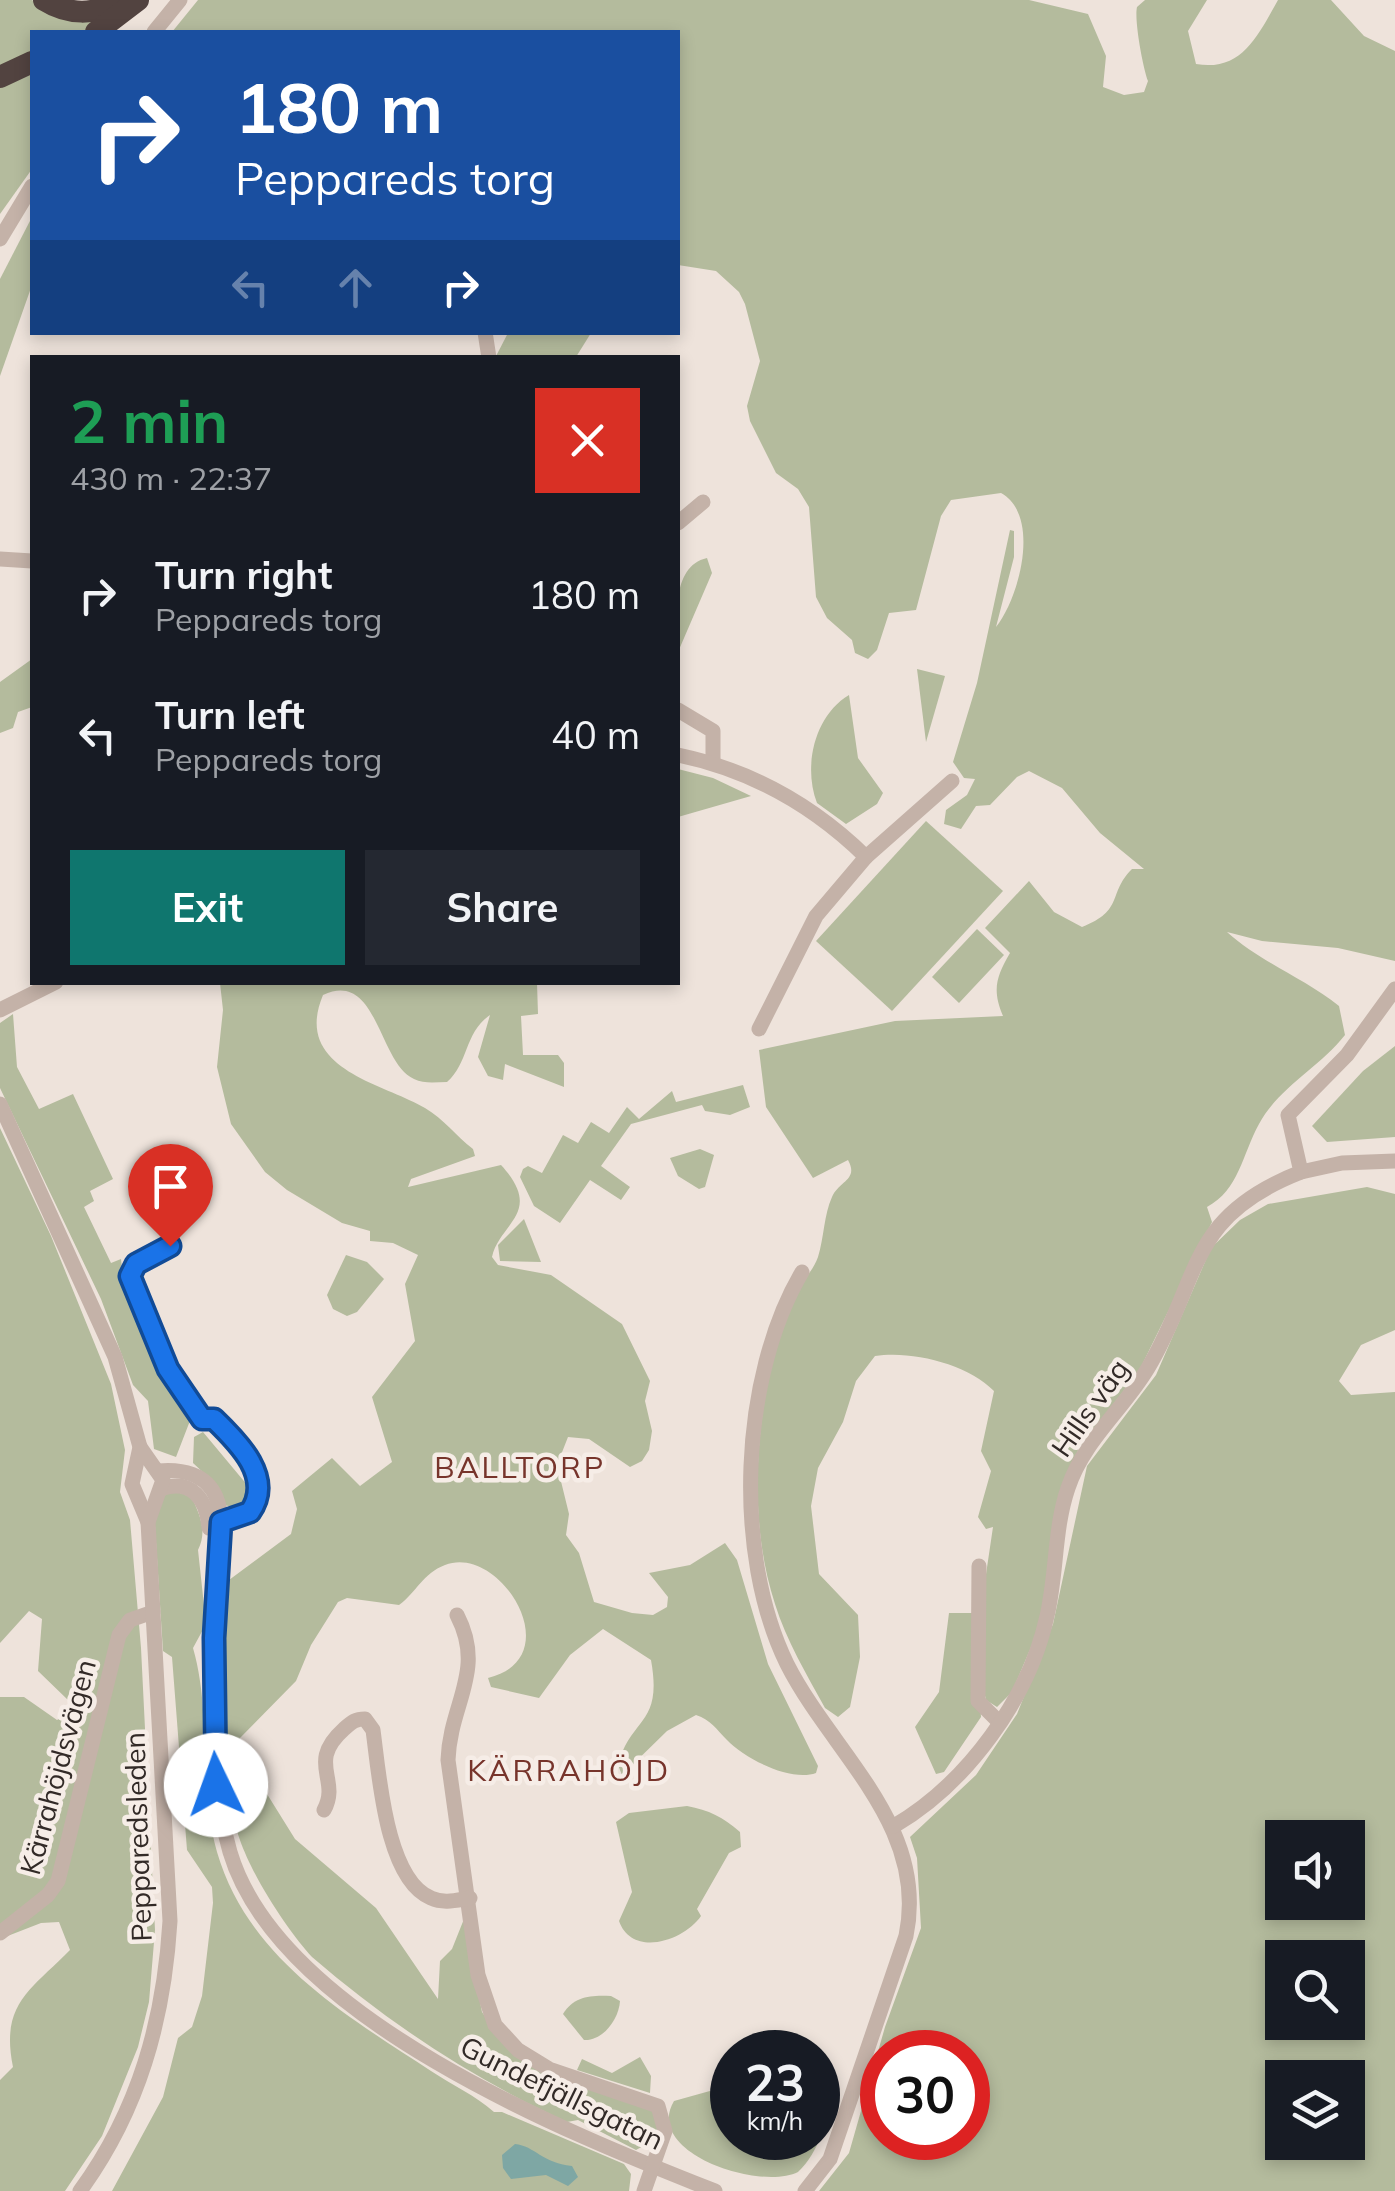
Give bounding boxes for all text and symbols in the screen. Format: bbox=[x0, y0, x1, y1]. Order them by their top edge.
text: 180 m bbox=[235, 63, 443, 151]
icon: right bbox=[70, 70, 200, 200]
text: Peppareds torg bbox=[235, 150, 555, 206]
icon: left bbox=[223, 260, 278, 315]
icon: ahead bbox=[328, 260, 383, 315]
icon: right bbox=[433, 260, 488, 315]
text: 2 min bbox=[70, 383, 228, 458]
button: close bbox=[535, 388, 640, 493]
text: 430 m · 22:37 bbox=[70, 458, 272, 498]
text: Turn right bbox=[155, 551, 332, 599]
icon: right bbox=[70, 568, 125, 623]
text: 180 m bbox=[528, 571, 640, 619]
text: Peppareds torg bbox=[155, 599, 382, 639]
text: Turn left bbox=[155, 691, 305, 739]
icon: left bbox=[70, 708, 125, 763]
text: 40 m bbox=[551, 711, 640, 759]
text: Peppareds torg bbox=[155, 739, 382, 779]
button: Exit bbox=[70, 850, 345, 965]
button: Share bbox=[365, 850, 640, 965]
pin bbox=[128, 1144, 213, 1247]
icon: arrive bbox=[143, 1159, 198, 1214]
street label: Hills väg bbox=[1043, 1352, 1136, 1463]
district label: BALLTORP bbox=[434, 1448, 606, 1486]
street label: Kärrahöjdsvägen bbox=[12, 1656, 103, 1878]
street label: Pepparedsleden bbox=[116, 1732, 159, 1942]
position arrow bbox=[164, 1733, 268, 1837]
district label: KÄRRAHÖJD bbox=[467, 1751, 671, 1789]
map controls bbox=[1265, 1820, 1365, 2160]
button: sound bbox=[1265, 1820, 1365, 1920]
button: search bbox=[1265, 1940, 1365, 2040]
street label: Gundefjällsgatan bbox=[455, 2028, 670, 2157]
speed limit sign: 30 bbox=[860, 2030, 990, 2160]
text: 23 bbox=[745, 2051, 805, 2114]
button: layers bbox=[1265, 2060, 1365, 2160]
text: km/h bbox=[747, 2105, 803, 2136]

